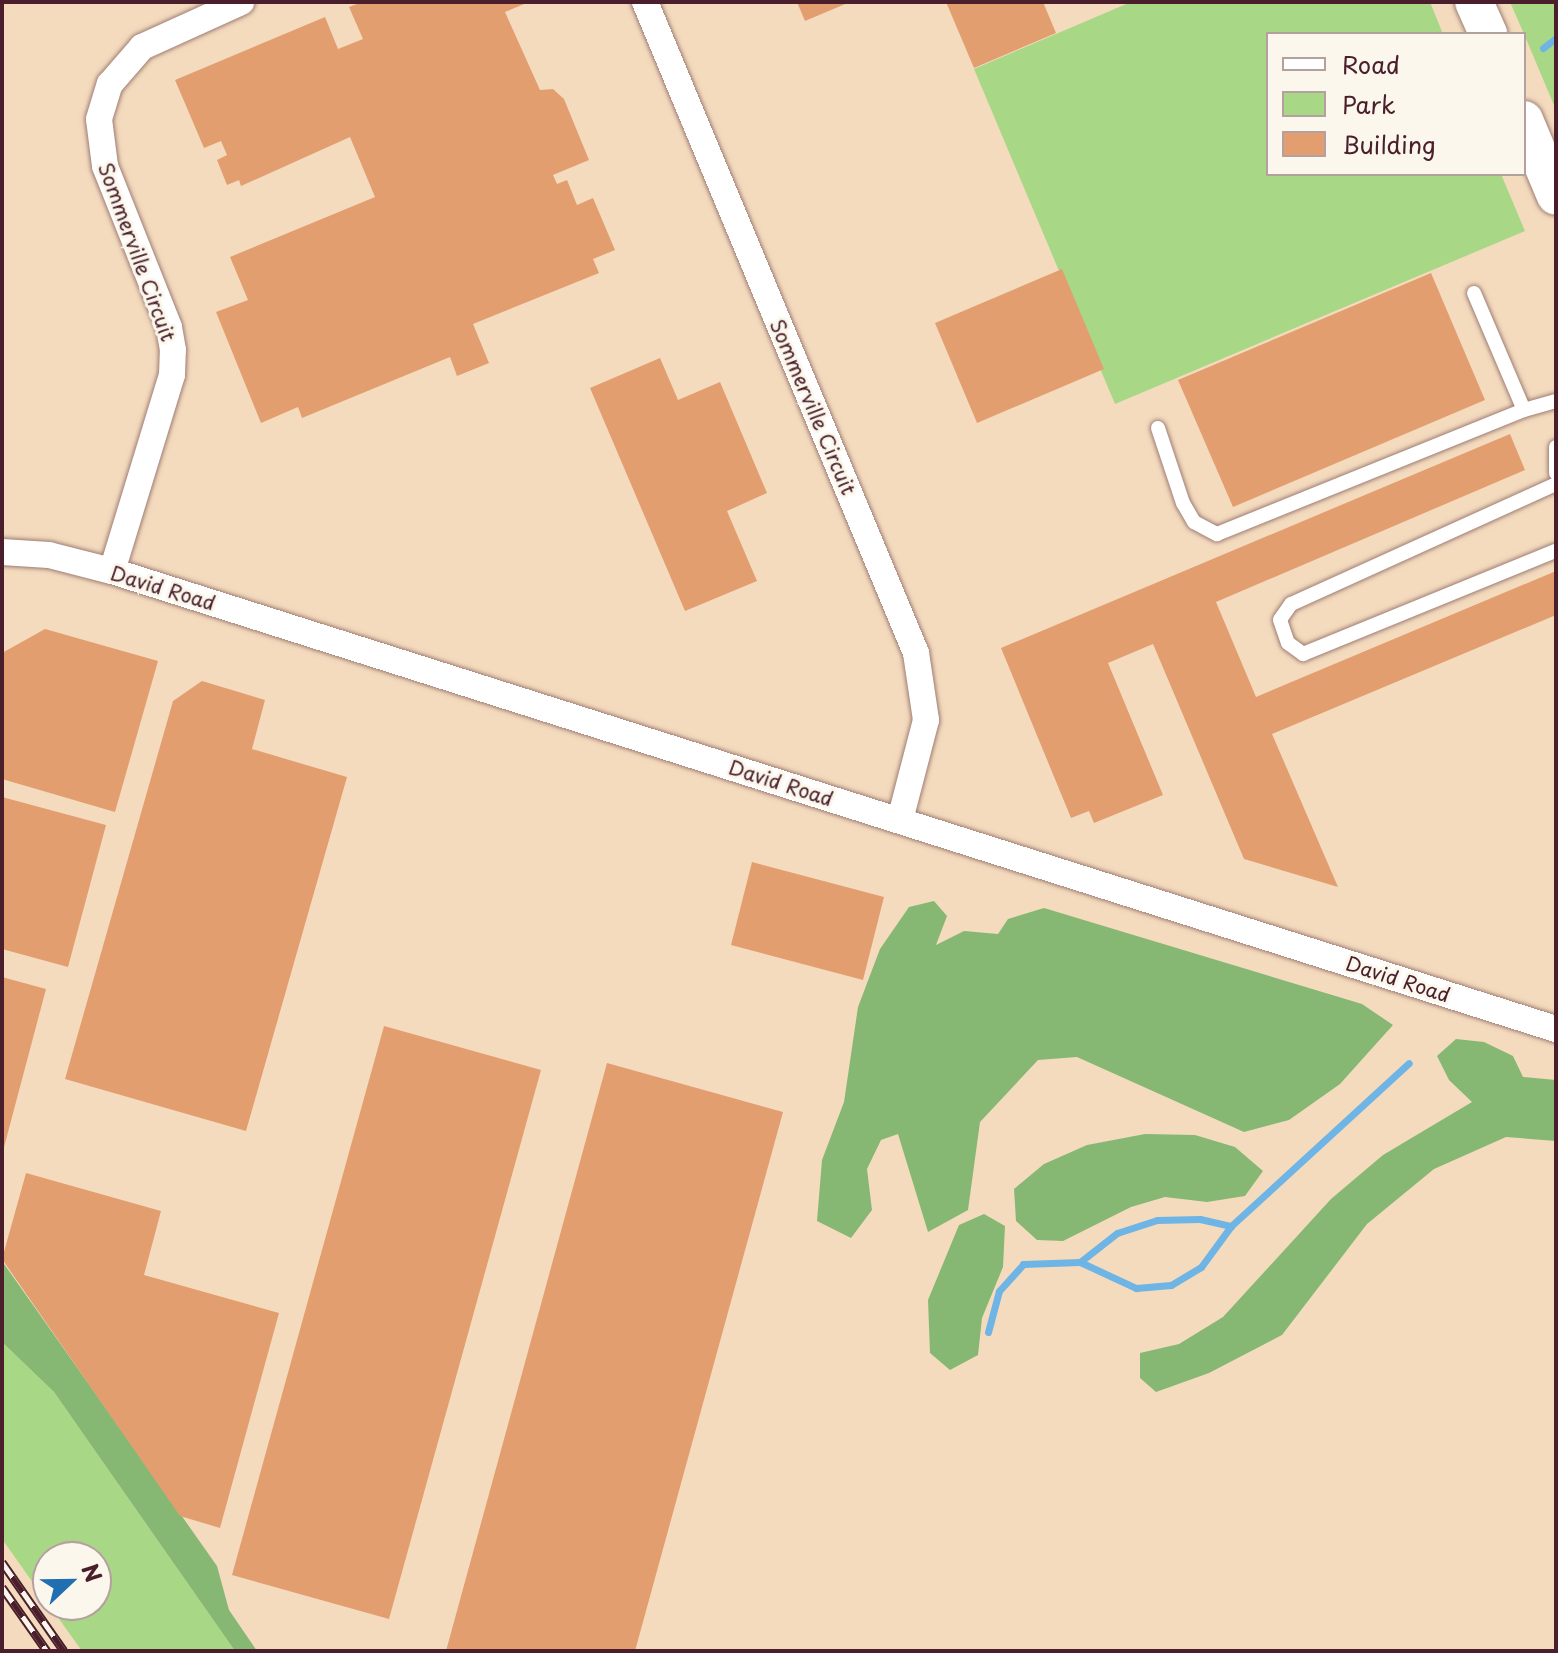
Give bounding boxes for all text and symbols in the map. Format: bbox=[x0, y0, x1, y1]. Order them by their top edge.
legend bbox=[1266, 32, 1526, 176]
text: Road bbox=[1342, 46, 1400, 82]
text: Park bbox=[1342, 86, 1396, 122]
text: Building bbox=[1342, 126, 1436, 162]
street label: Sommerville Circuit bbox=[93, 159, 181, 345]
street label: Sommerville Circuit bbox=[765, 315, 861, 499]
street label: David Road bbox=[107, 560, 219, 616]
street label: David Road bbox=[725, 755, 837, 811]
street label: David Road bbox=[1342, 951, 1454, 1007]
north arrow bbox=[32, 1541, 112, 1621]
text: N bbox=[74, 1558, 111, 1587]

